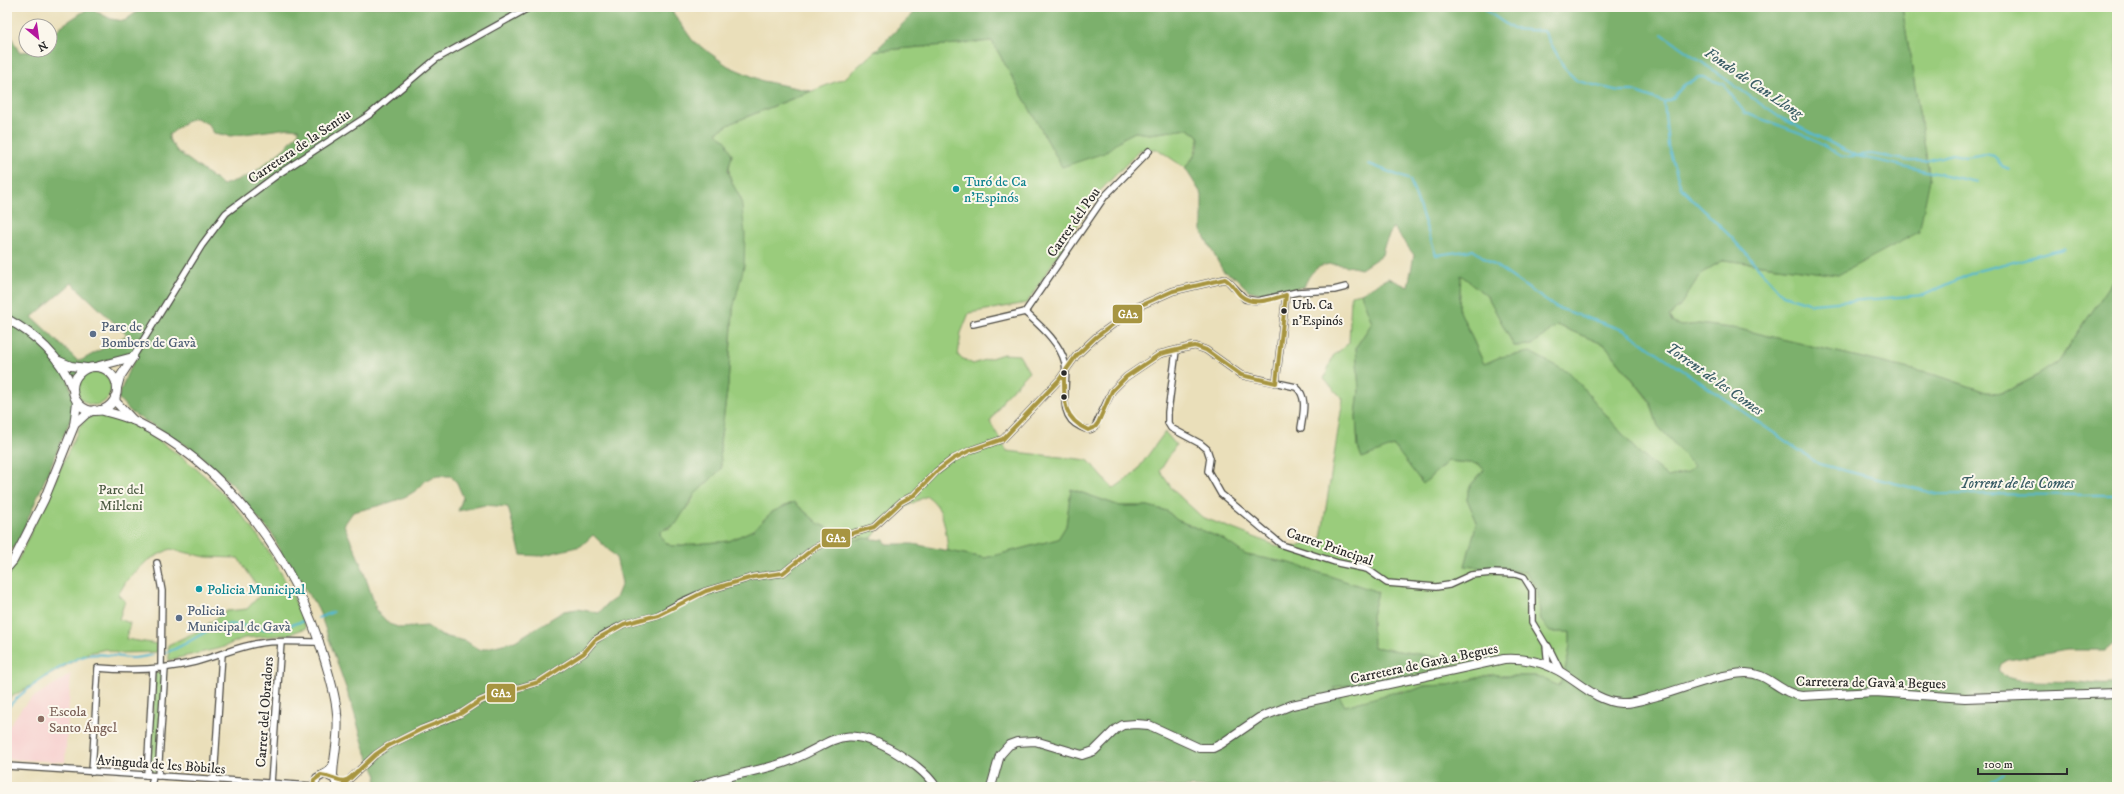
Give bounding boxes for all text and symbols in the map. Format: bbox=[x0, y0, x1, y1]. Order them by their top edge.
north arrow bbox=[18, 18, 58, 58]
text: N bbox=[35, 38, 50, 54]
water label: Fondo de Can Llong bbox=[1701, 44, 1808, 124]
street label: Carretera de la Sentiu bbox=[245, 106, 355, 188]
place label: Turó de Ca n'Espinós bbox=[964, 173, 1026, 207]
marker: Turó de Ca n'Espinós bbox=[951, 184, 961, 194]
street label: Carrer del Pou bbox=[1043, 184, 1105, 261]
place label: Urb. Ca n’Espinós bbox=[1292, 297, 1343, 329]
line badge: GA2 bbox=[1112, 304, 1143, 324]
marker: Urb. Ca n’Espinós bbox=[1279, 306, 1289, 316]
text: GA2 bbox=[1118, 308, 1139, 322]
place label: Parc de Bombers de Gavà bbox=[101, 318, 196, 352]
marker: Parc de Bombers de Gavà bbox=[88, 329, 98, 339]
water label: Torrent de les Comes bbox=[1662, 339, 1767, 420]
unlabelled marker bbox=[1059, 368, 1069, 378]
unlabelled marker bbox=[1059, 392, 1069, 402]
water label: Torrent de les Comes bbox=[1960, 474, 2075, 493]
park label: Parc del Mil·leni bbox=[98, 481, 144, 515]
street label: Carrer Principal bbox=[1284, 524, 1376, 570]
line badge: GA2 bbox=[821, 528, 851, 548]
text: GA2 bbox=[826, 532, 847, 546]
place label: Policia Municipal bbox=[207, 581, 306, 599]
marker: Policia Municipal bbox=[194, 584, 204, 594]
place label: Policia Municipal de Gavà bbox=[187, 602, 291, 636]
marker: Policia Municipal de Gavà bbox=[174, 613, 184, 623]
street label: Carretera de Gavà a Begues bbox=[1349, 639, 1500, 688]
street label: Carrer del Obradors bbox=[252, 656, 278, 768]
street label: Carretera de Gavà a Begues bbox=[1796, 673, 1947, 693]
line badge: GA2 bbox=[486, 683, 516, 703]
text: GA2 bbox=[491, 687, 512, 701]
place label: Escola Santo Ángel bbox=[49, 703, 118, 737]
marker: Escola Santo Ángel bbox=[36, 714, 46, 724]
scale bar bbox=[1978, 750, 2067, 776]
street label: Avinguda de les Bòbiles bbox=[96, 752, 226, 779]
text: 100 m bbox=[1984, 757, 2013, 772]

